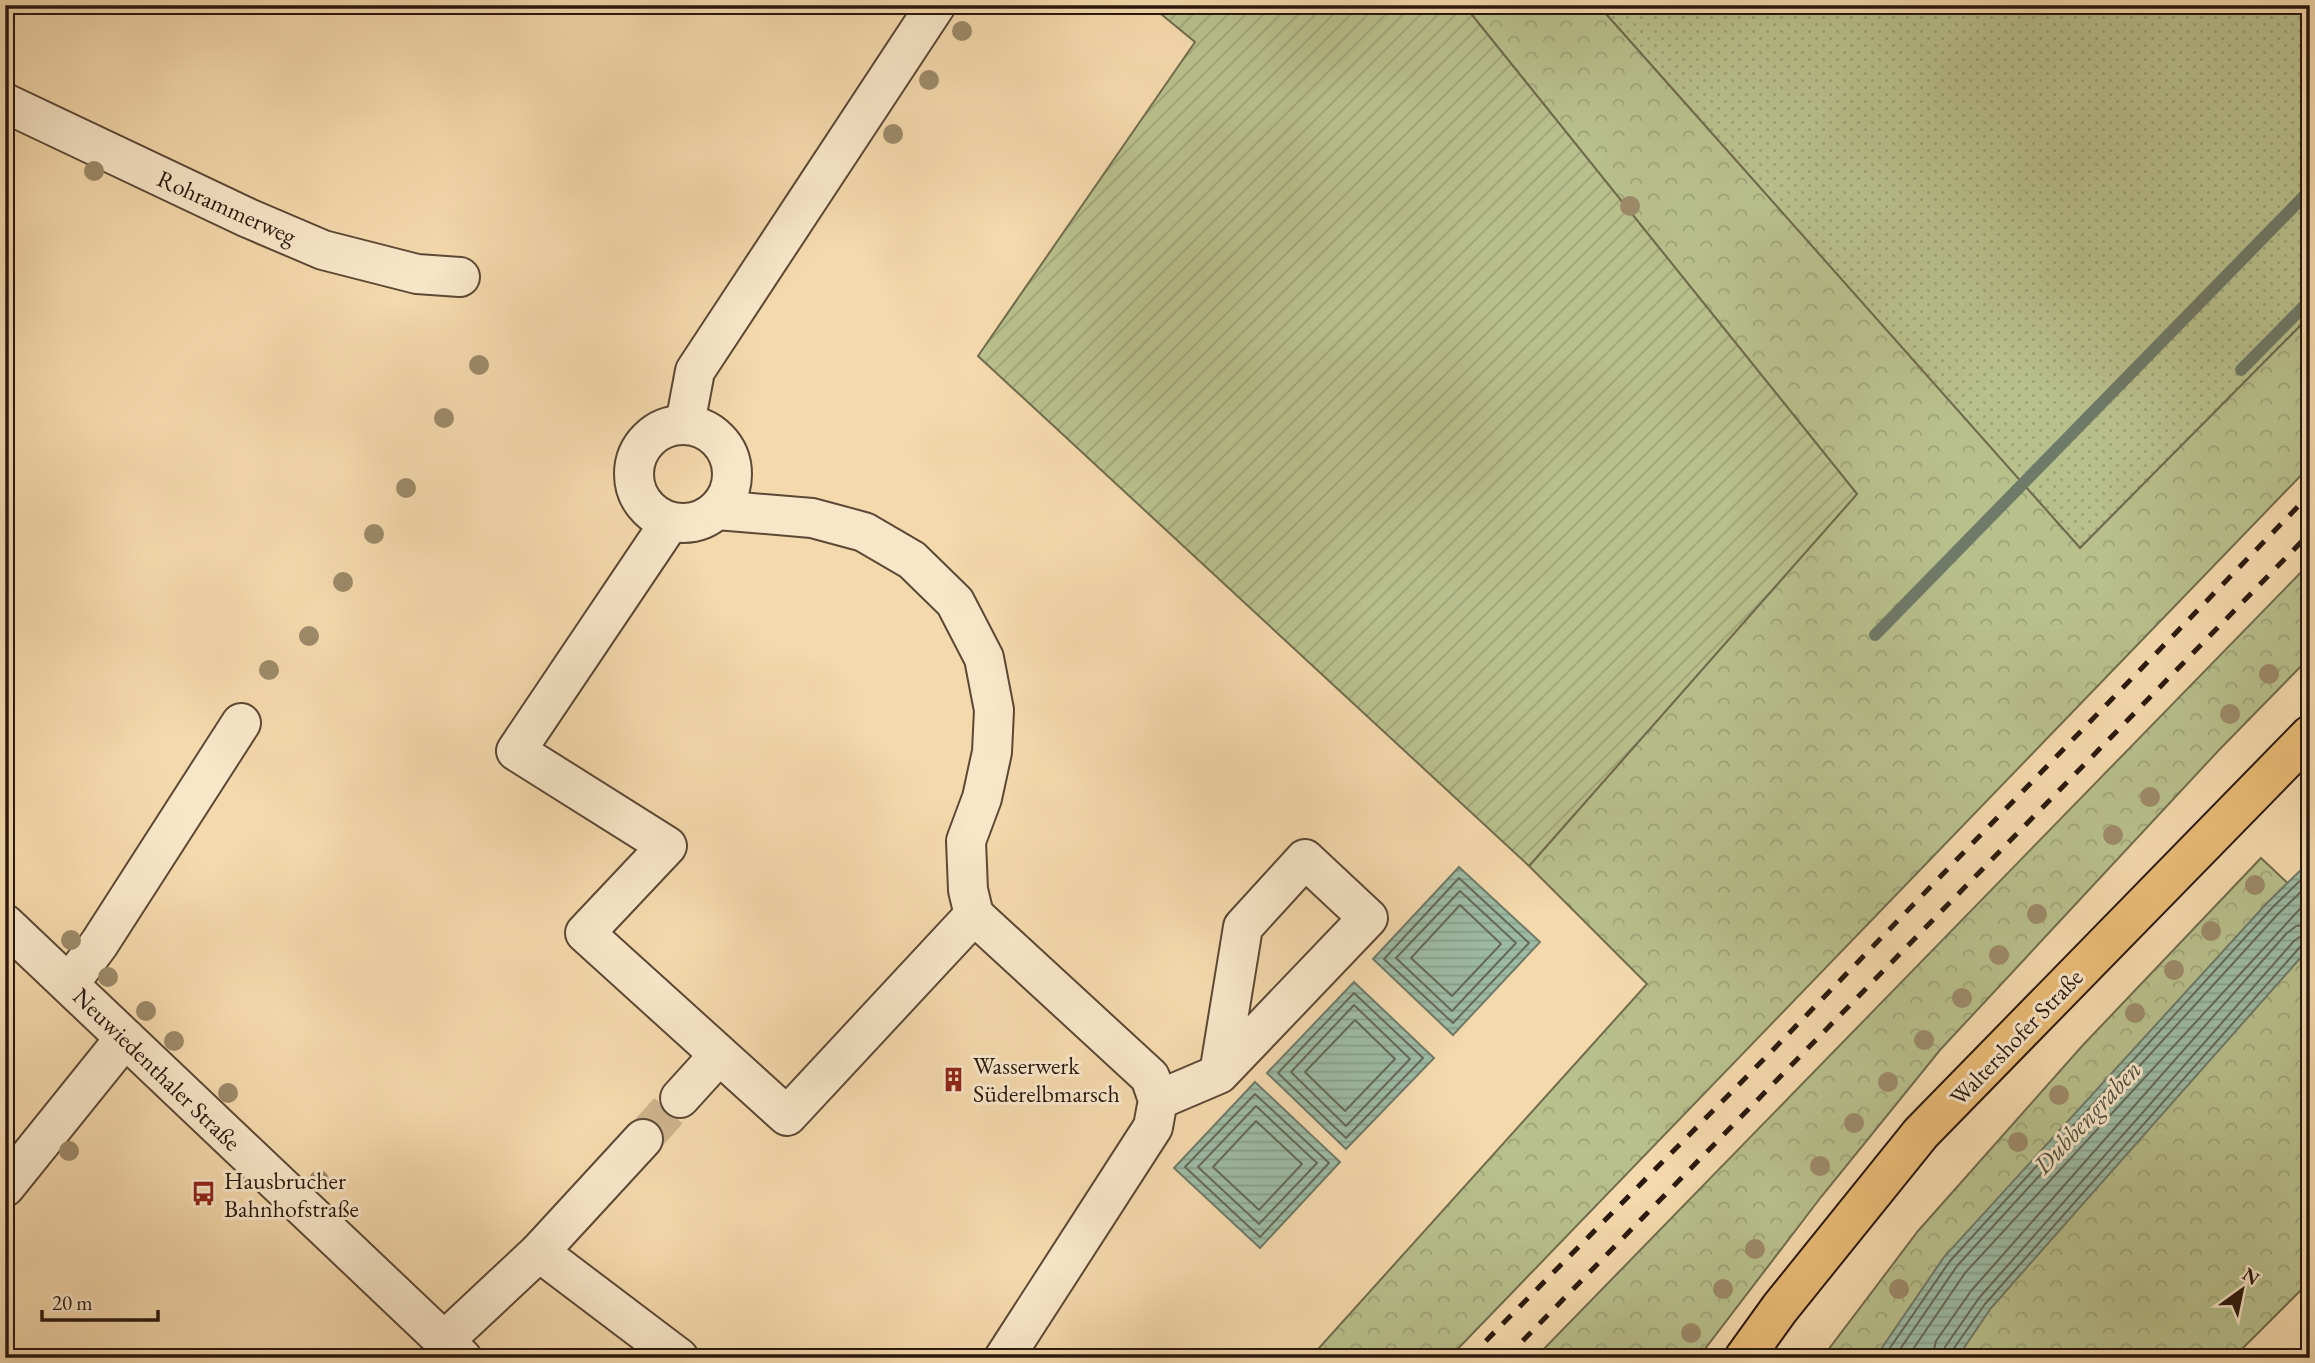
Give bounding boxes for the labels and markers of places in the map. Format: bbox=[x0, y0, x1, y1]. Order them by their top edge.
place label: Wasserwerk Süderelbmarsch bbox=[973, 1050, 1120, 1109]
building icon: Wasserwerk Süderelbmarsch bbox=[939, 1065, 967, 1093]
place label: Hausbrucher Bahnhofstraße bbox=[224, 1165, 359, 1224]
bus stop icon: Hausbrucher Bahnhofstraße bbox=[190, 1180, 218, 1208]

